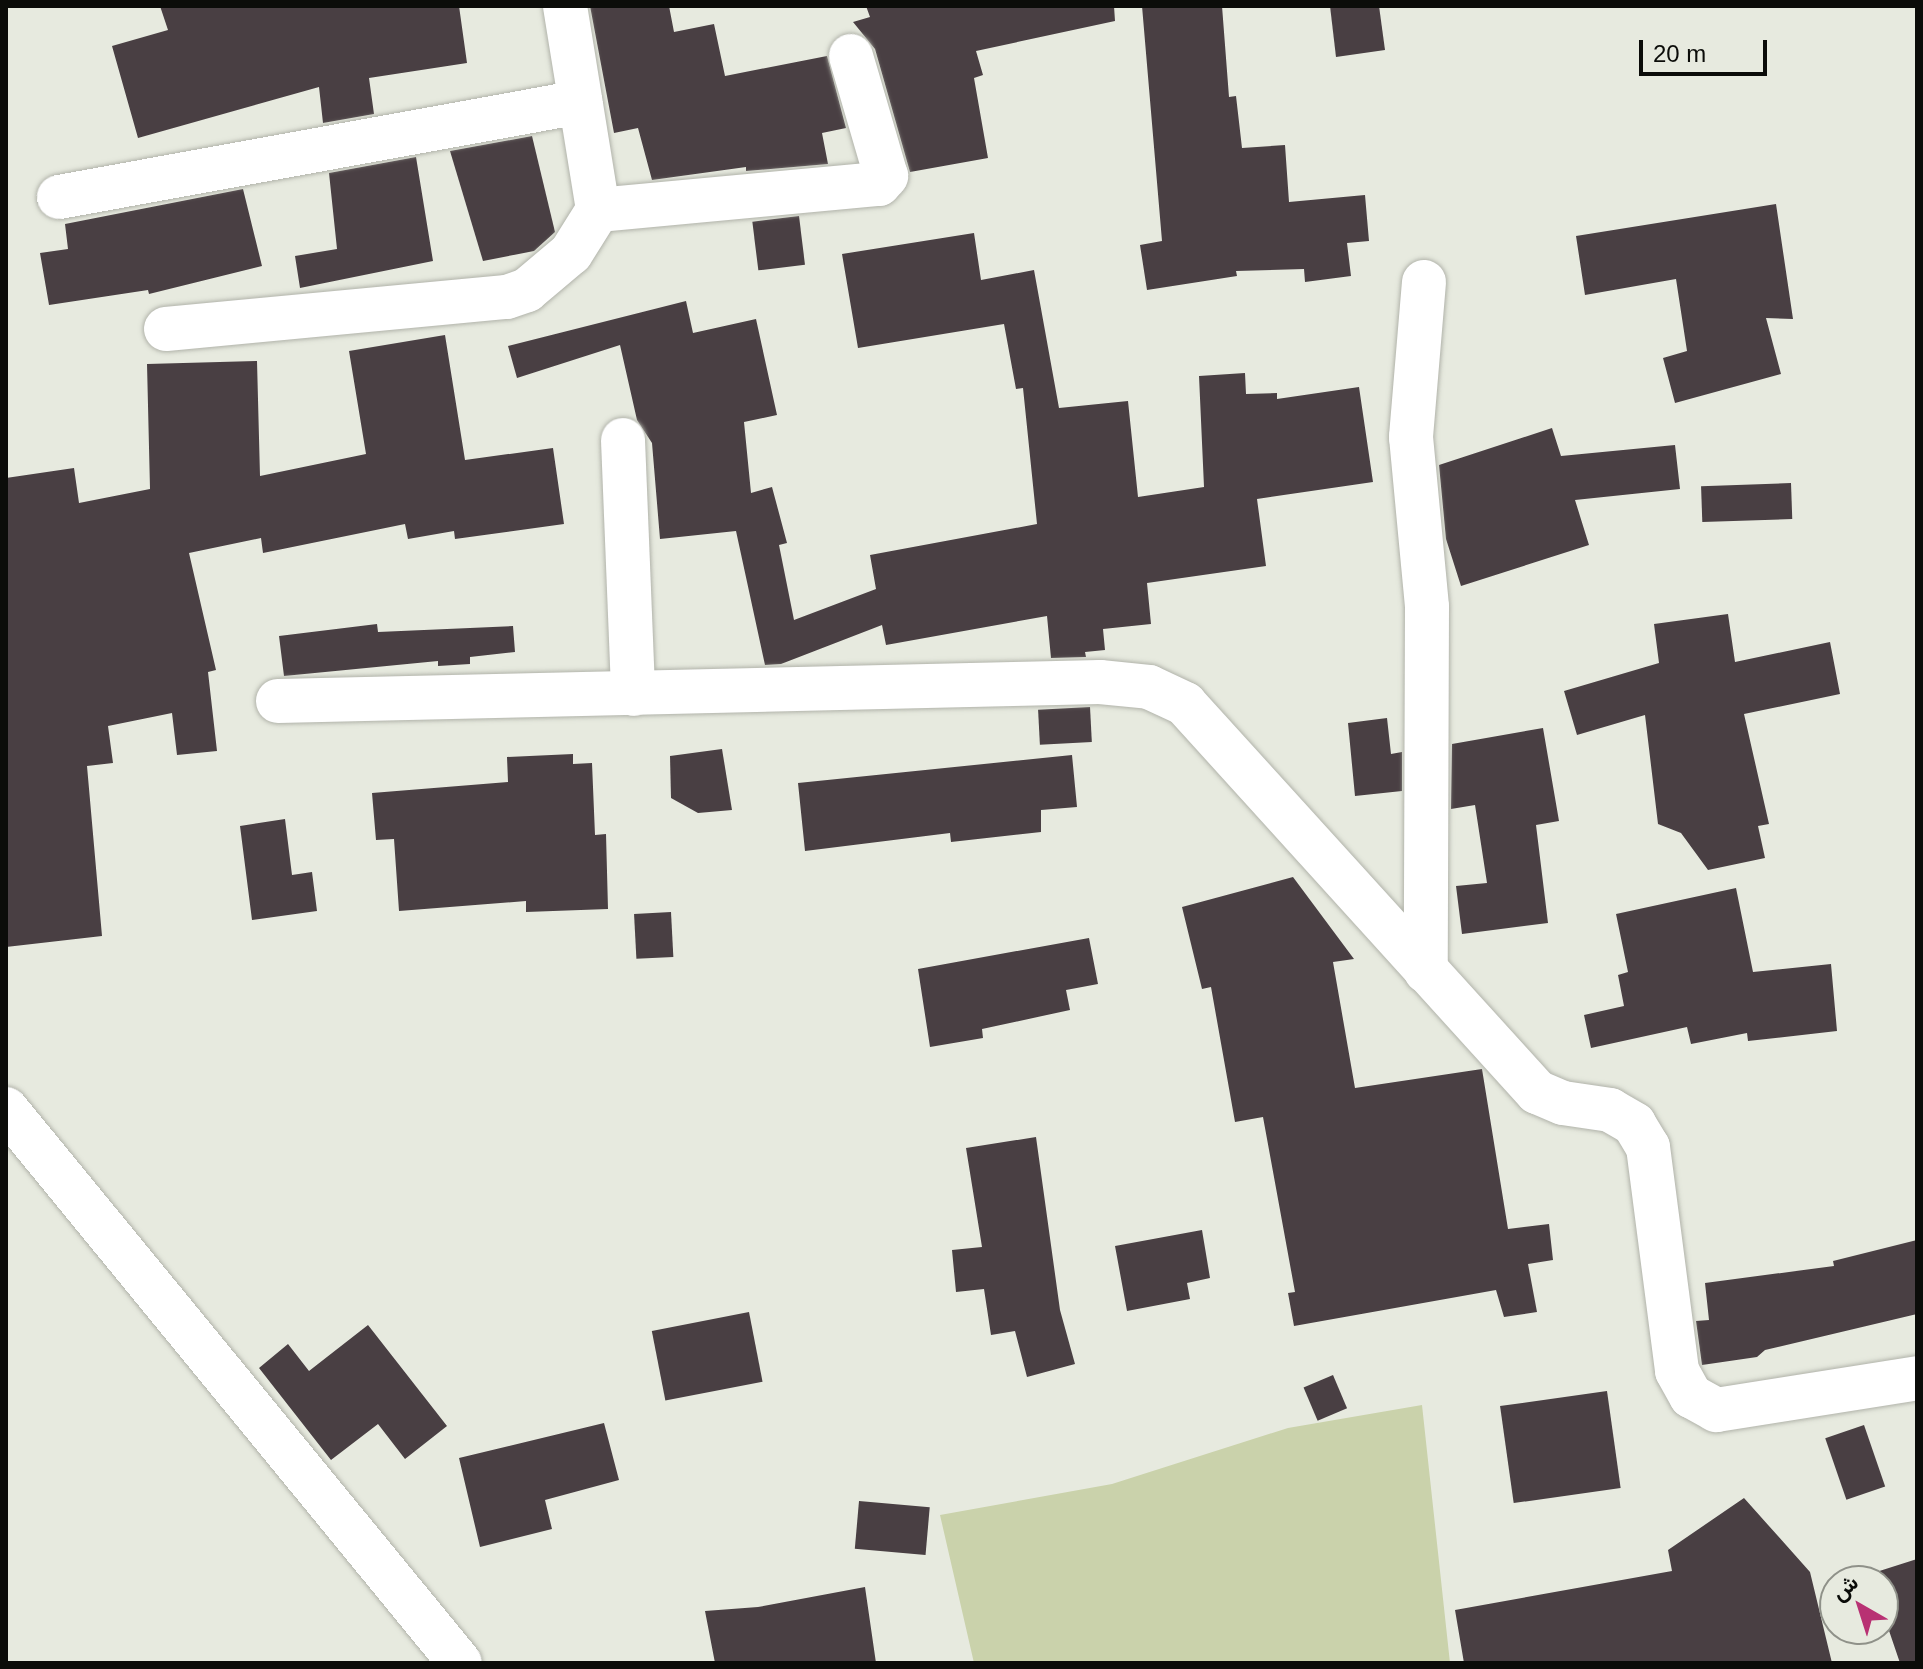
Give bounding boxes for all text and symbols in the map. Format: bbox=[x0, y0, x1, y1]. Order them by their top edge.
scale bar bbox=[1643, 24, 1771, 74]
text: 20 m bbox=[1653, 40, 1706, 67]
north arrow bbox=[1819, 1565, 1899, 1645]
text: ش bbox=[1827, 1569, 1863, 1606]

